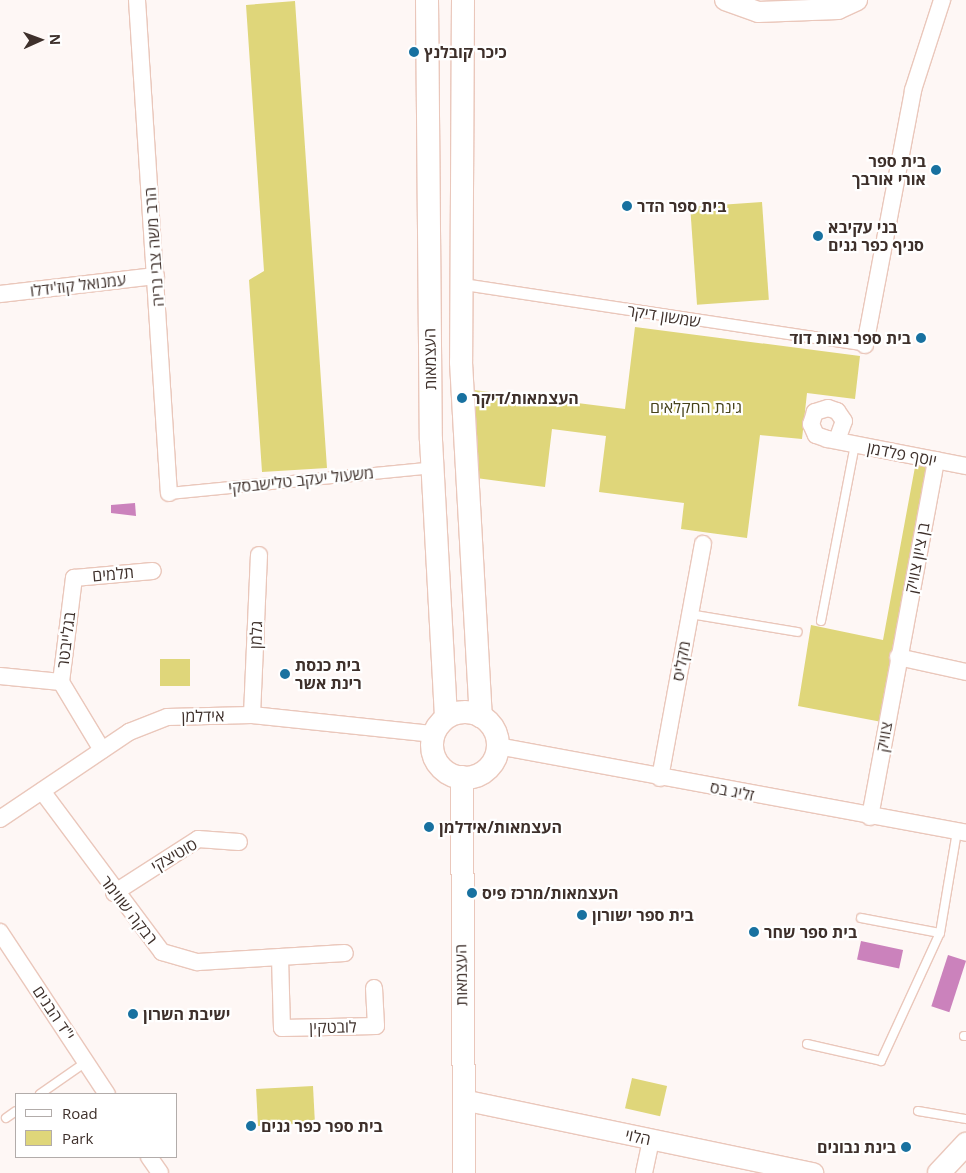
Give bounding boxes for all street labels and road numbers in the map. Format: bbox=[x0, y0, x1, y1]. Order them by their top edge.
street label: הרב משה צבי נריה bbox=[140, 186, 168, 308]
street label: עמנואל קוז'ידלו bbox=[29, 270, 127, 300]
street label: שמשון דיקר bbox=[626, 301, 702, 331]
street label: העצמאות bbox=[420, 328, 440, 390]
street label: יוסף פלדמן bbox=[865, 438, 939, 470]
street label: משעול יעקב טלישבסקי bbox=[227, 463, 375, 497]
street label: בן ציון צוויק bbox=[901, 521, 933, 595]
street label: תלמים bbox=[91, 563, 135, 585]
street label: בגלייבטר bbox=[53, 611, 79, 669]
street label: גלמן bbox=[246, 621, 266, 649]
street label: מקליס bbox=[668, 639, 694, 683]
street label: אידלמן bbox=[181, 706, 225, 726]
street label: צוויק bbox=[872, 720, 896, 754]
street label: זליג בס bbox=[708, 777, 756, 805]
street label: סוטיצקי bbox=[148, 834, 200, 876]
street label: רבקה שווימר bbox=[96, 872, 162, 948]
street label: העצמאות bbox=[451, 944, 471, 1006]
street label: י"ד הבנים bbox=[29, 982, 79, 1044]
street label: לובטקין bbox=[309, 1017, 357, 1037]
street label: הלוי bbox=[623, 1125, 653, 1149]

